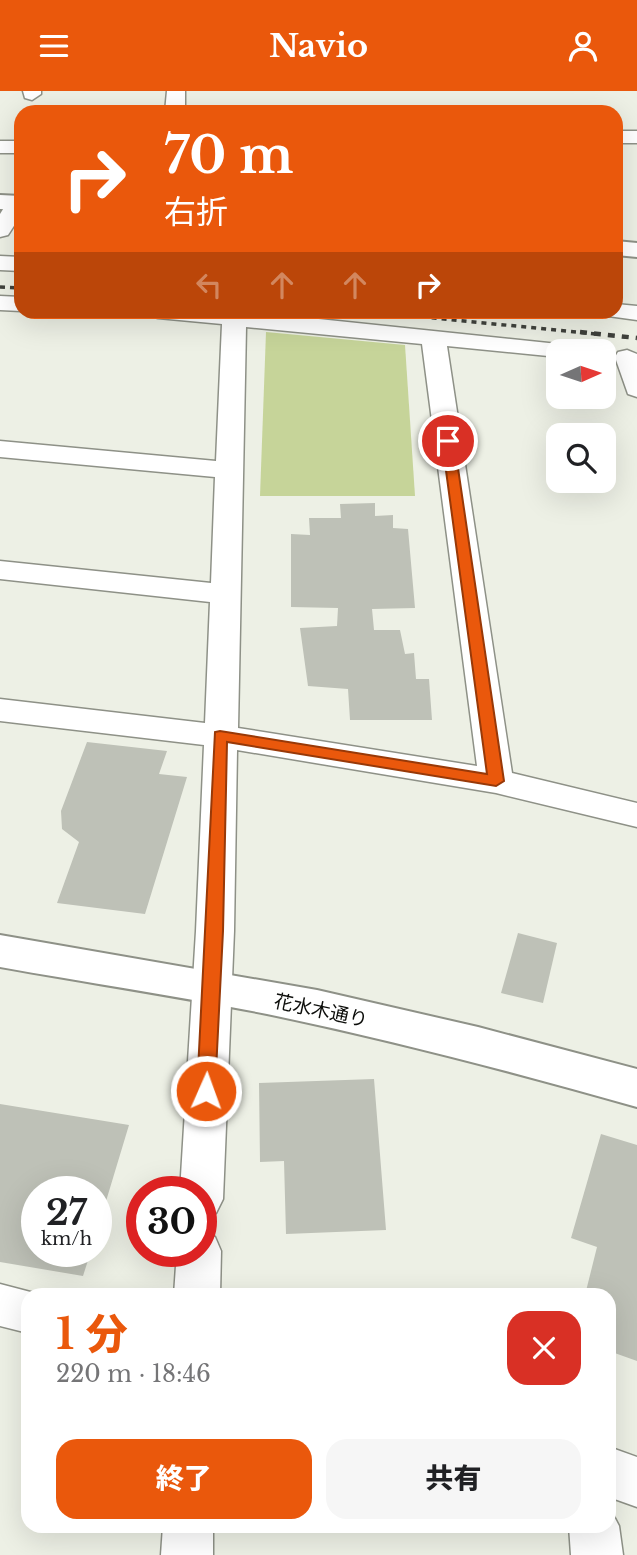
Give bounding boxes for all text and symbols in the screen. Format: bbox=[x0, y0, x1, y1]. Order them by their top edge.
text: Navio bbox=[269, 26, 368, 66]
icon: menu bbox=[35, 27, 73, 65]
icon: person bbox=[564, 27, 602, 65]
text: 70 m bbox=[164, 125, 294, 186]
icon: right bbox=[49, 133, 140, 224]
text: 右折 bbox=[164, 192, 228, 232]
icon: left bbox=[190, 266, 228, 304]
icon: ahead bbox=[263, 266, 301, 304]
icon: ahead bbox=[336, 266, 374, 304]
icon: right bbox=[409, 266, 447, 304]
north arrow bbox=[546, 339, 616, 409]
map controls bbox=[546, 339, 616, 493]
pin bbox=[418, 411, 478, 471]
icon: arrive bbox=[429, 422, 467, 460]
button: search bbox=[546, 423, 616, 493]
street label: 花水木通り bbox=[272, 989, 370, 1032]
position arrow bbox=[169, 1054, 243, 1128]
speed limit sign: 30 bbox=[126, 1176, 217, 1267]
text: 27 bbox=[46, 1191, 87, 1234]
text: km/h bbox=[41, 1228, 92, 1250]
text: 1 分 bbox=[56, 1308, 127, 1360]
button: close bbox=[507, 1311, 581, 1385]
text: 220 m · 18:46 bbox=[56, 1360, 211, 1388]
button: 終了 bbox=[56, 1439, 312, 1519]
button: 共有 bbox=[326, 1439, 581, 1519]

